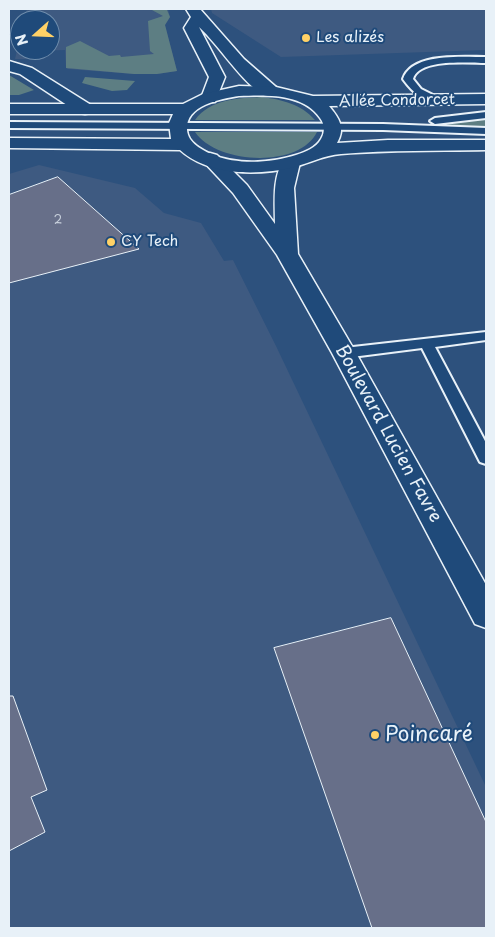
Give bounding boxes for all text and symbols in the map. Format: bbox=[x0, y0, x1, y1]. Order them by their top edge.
north arrow bbox=[10, 10, 60, 60]
place label: Les alizés bbox=[316, 29, 384, 47]
text: N bbox=[10, 31, 33, 49]
marker: Les alizés bbox=[300, 32, 312, 44]
street label: Allée Condorcet bbox=[339, 91, 455, 111]
house number: 2 bbox=[54, 214, 62, 228]
place label: CY Tech bbox=[121, 233, 178, 251]
marker: CY Tech bbox=[105, 236, 117, 248]
street label: Boulevard Lucien Favre bbox=[330, 341, 446, 527]
place label: Poincaré bbox=[385, 722, 473, 748]
marker: Poincaré bbox=[369, 729, 381, 741]

